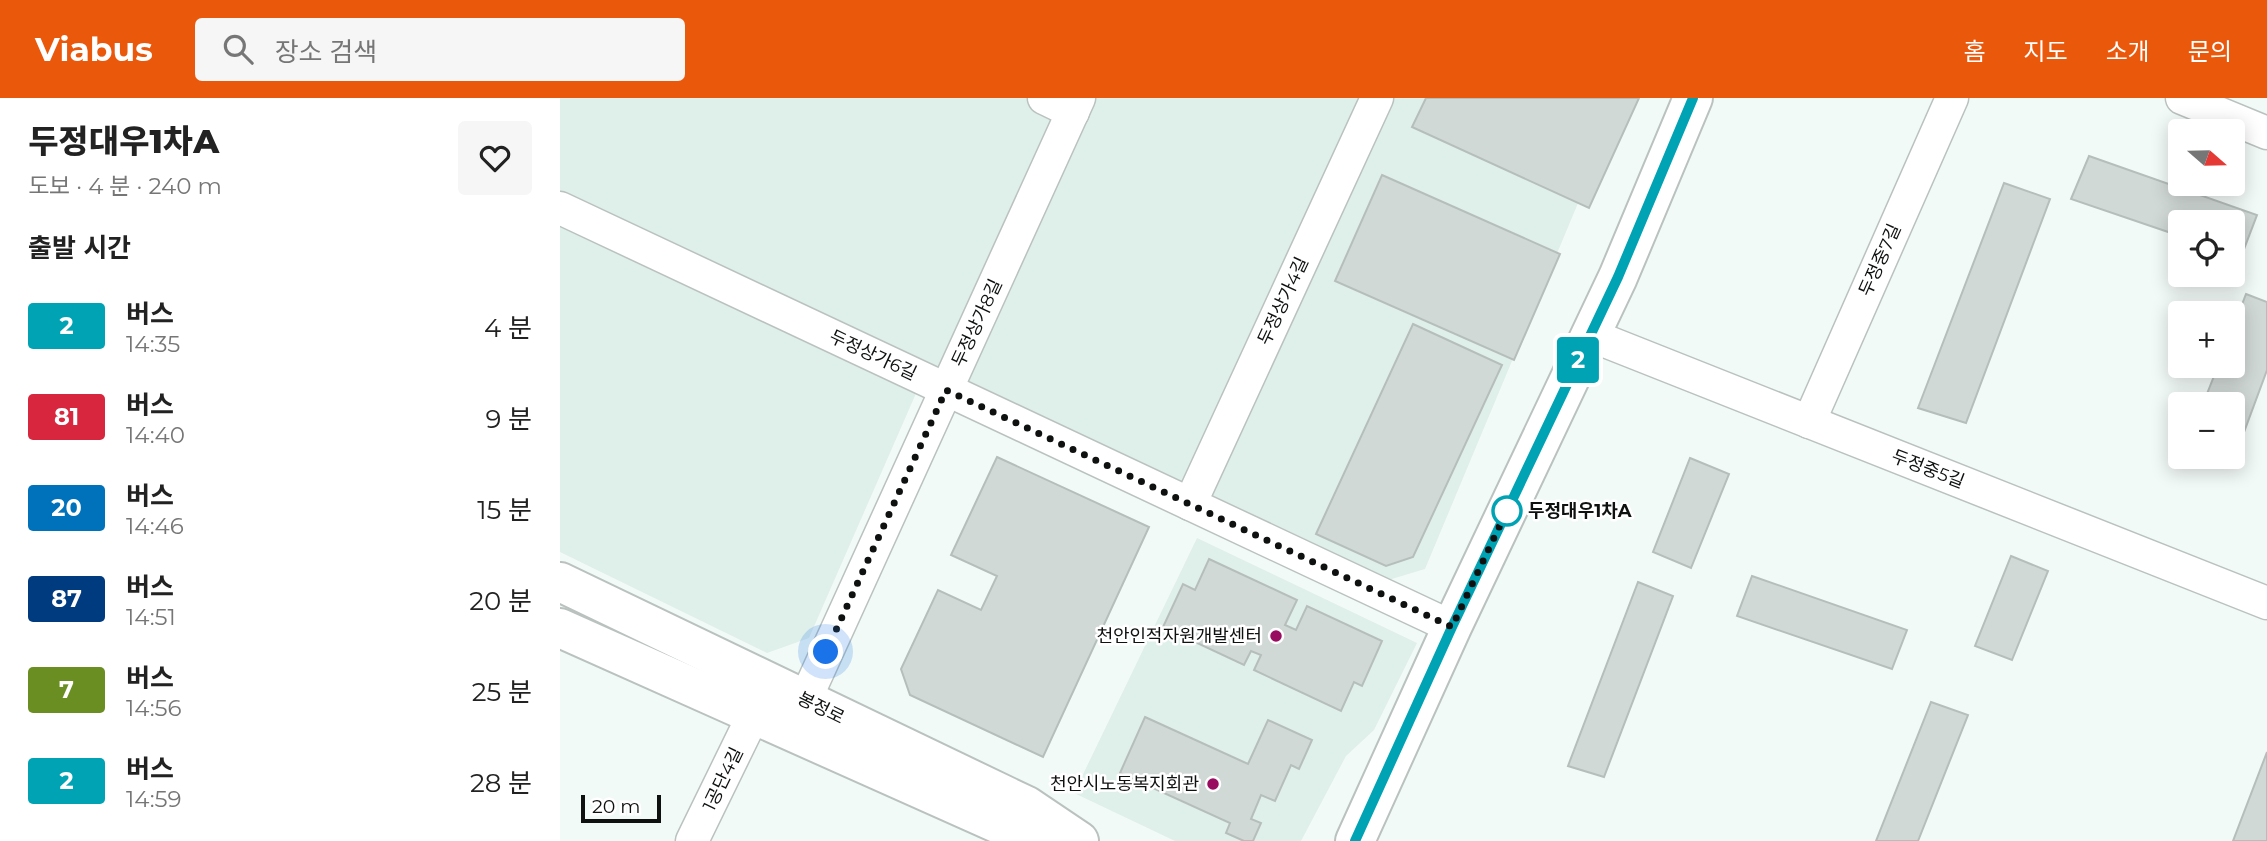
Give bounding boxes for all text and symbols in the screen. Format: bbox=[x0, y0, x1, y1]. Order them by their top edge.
search box bbox=[195, 18, 685, 81]
text: Viabus bbox=[35, 29, 153, 69]
icon: search bbox=[219, 30, 257, 68]
text: 장소 검색 bbox=[275, 36, 377, 68]
text: 홈 bbox=[1963, 37, 1985, 66]
text: 지도 bbox=[2023, 37, 2068, 66]
text: 소개 bbox=[2106, 37, 2150, 66]
text: 문의 bbox=[2188, 37, 2232, 66]
north arrow bbox=[2168, 119, 2245, 196]
map controls bbox=[2168, 119, 2245, 469]
text: 두정대우1차A bbox=[28, 121, 219, 161]
button: heart bbox=[458, 121, 532, 195]
text: 도보 · 4 분 · 240 m bbox=[28, 172, 222, 200]
button: locate bbox=[2168, 210, 2245, 287]
street label: 두정중7길 bbox=[1854, 220, 1906, 300]
text: 출발 시간 bbox=[28, 232, 131, 264]
street label: 두정상가4길 bbox=[1253, 253, 1313, 349]
street label: 두정상가8길 bbox=[947, 276, 1007, 370]
text: 버스 bbox=[126, 298, 174, 330]
button: + bbox=[2168, 301, 2245, 378]
text: 2 bbox=[59, 311, 74, 340]
text: 4 분 bbox=[484, 312, 532, 344]
street label: 두정상가6길 bbox=[826, 325, 920, 385]
text: 14:35 bbox=[126, 330, 180, 358]
line badge: 2 bbox=[1555, 337, 1601, 383]
text: 2 bbox=[1571, 345, 1585, 374]
text: 버스 bbox=[126, 389, 174, 421]
button: − bbox=[2168, 392, 2245, 469]
text: 81 bbox=[54, 402, 79, 431]
text: 9 분 bbox=[485, 403, 532, 435]
text: 14:40 bbox=[126, 421, 185, 449]
street label: 두정중5길 bbox=[1888, 445, 1968, 493]
text: 버스 bbox=[126, 480, 174, 512]
text: 20 bbox=[51, 493, 82, 522]
text: 15 분 bbox=[477, 494, 532, 526]
marker: 두정대우1차A bbox=[1492, 496, 1522, 526]
place label: 두정대우1차A bbox=[1528, 500, 1632, 522]
text: 14:46 bbox=[126, 512, 184, 540]
text: 버스 bbox=[126, 571, 174, 603]
text: 87 bbox=[51, 584, 82, 613]
text: 20 분 bbox=[469, 585, 532, 617]
text: 14:51 bbox=[126, 603, 176, 631]
place label: 천안인적자원개발센터 bbox=[1096, 625, 1262, 647]
marker: 천안인적자원개발센터 bbox=[1268, 628, 1284, 644]
your location bbox=[808, 634, 843, 669]
text: 버스 bbox=[126, 662, 174, 694]
text: 7 bbox=[59, 675, 74, 704]
text: 25 분 bbox=[472, 676, 532, 708]
street label: 봉정로 bbox=[794, 687, 848, 729]
text: 14:56 bbox=[126, 694, 182, 722]
street label: 1공단4길 bbox=[698, 744, 748, 814]
text: 버스 bbox=[126, 753, 174, 785]
text: 2 bbox=[59, 766, 74, 795]
text: 28 분 bbox=[470, 767, 532, 799]
place label: 천안시노동복지회관 bbox=[1050, 773, 1199, 795]
marker: 천안시노동복지회관 bbox=[1205, 776, 1221, 792]
text: 14:59 bbox=[126, 785, 182, 813]
scale bar bbox=[581, 792, 662, 824]
text: 20 m bbox=[592, 795, 640, 818]

